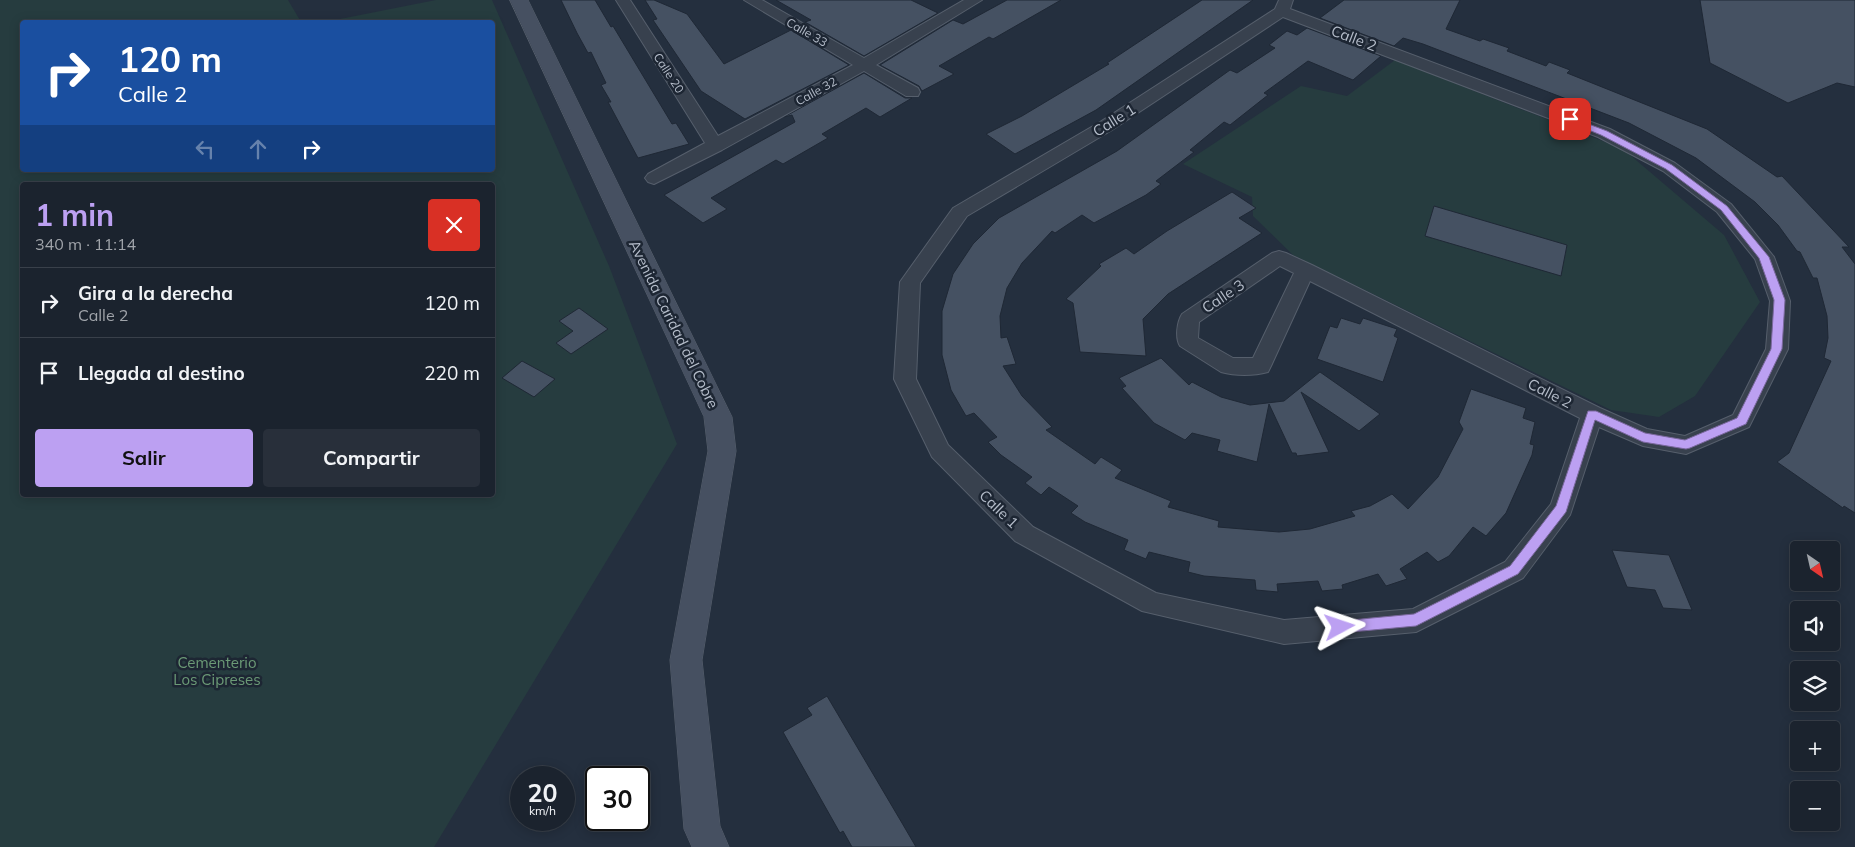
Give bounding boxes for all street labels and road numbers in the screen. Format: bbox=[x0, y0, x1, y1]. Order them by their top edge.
street label: Calle 33 bbox=[784, 14, 830, 50]
street label: Calle 2 bbox=[1329, 21, 1379, 55]
street label: Calle 20 bbox=[650, 50, 688, 96]
street label: Calle 32 bbox=[793, 74, 839, 108]
street label: Calle 1 bbox=[1089, 99, 1139, 141]
street label: Avenida Caridad del Cobre bbox=[625, 237, 723, 411]
street label: Calle 3 bbox=[1198, 275, 1248, 317]
street label: Calle 2 bbox=[1525, 374, 1575, 412]
street label: Calle 1 bbox=[975, 486, 1023, 532]

